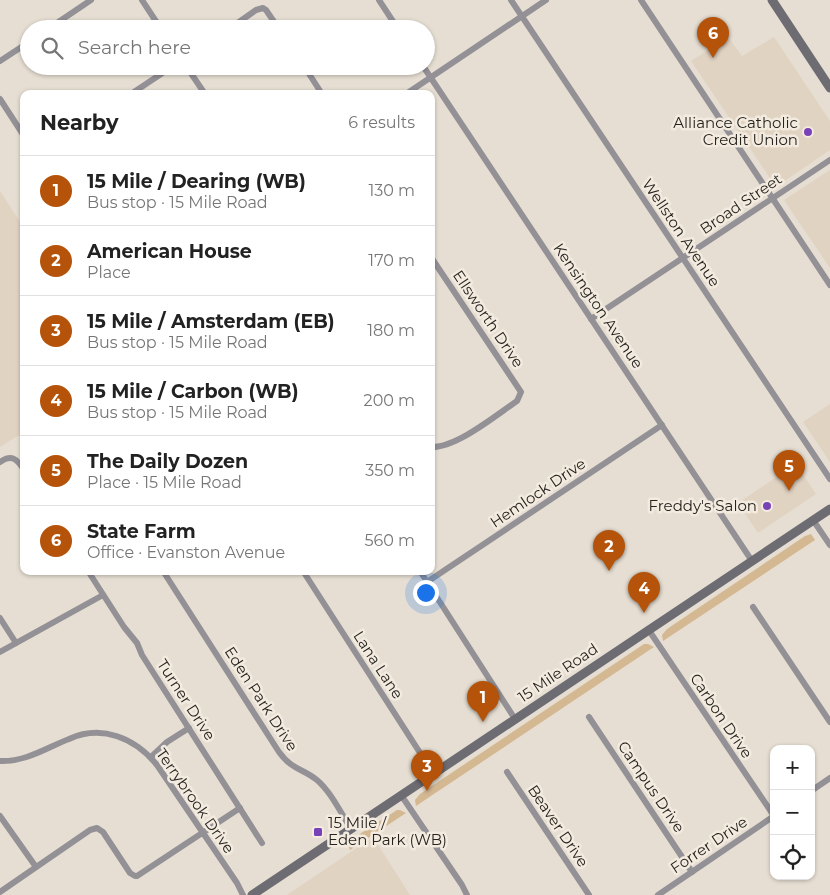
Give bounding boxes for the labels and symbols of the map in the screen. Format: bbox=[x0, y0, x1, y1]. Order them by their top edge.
pin: 6 bbox=[697, 17, 729, 58]
place label: Alliance Catholic Credit Union bbox=[673, 113, 798, 149]
marker: Alliance Catholic Credit Union bbox=[802, 126, 814, 138]
street label: Broad Street bbox=[696, 169, 785, 238]
street label: Wellston Avenue bbox=[638, 175, 725, 290]
street label: Kensington Avenue bbox=[549, 239, 647, 372]
street label: Ellsworth Drive bbox=[449, 266, 528, 371]
pin: 5 bbox=[773, 450, 805, 491]
street label: Hemlock Drive bbox=[486, 454, 589, 532]
place label: Freddy's Salon bbox=[648, 496, 757, 515]
marker: Freddy's Salon bbox=[761, 500, 773, 512]
pin: 2 bbox=[593, 530, 625, 571]
pin: 4 bbox=[628, 572, 660, 613]
your location bbox=[413, 580, 439, 606]
street label: Lana Lane bbox=[349, 627, 407, 702]
street label: 15 Mile Road bbox=[514, 639, 601, 706]
street label: Eden Park Drive bbox=[221, 643, 302, 755]
street label: Turner Drive bbox=[153, 656, 220, 744]
street label: Carbon Drive bbox=[686, 670, 757, 762]
pin: 1 bbox=[467, 681, 499, 722]
street label: Campus Drive bbox=[614, 737, 689, 836]
street label: Terrybrook Drive bbox=[152, 745, 239, 857]
pin: 3 bbox=[411, 750, 443, 791]
street label: Beaver Drive bbox=[524, 781, 593, 870]
street label: Forrer Drive bbox=[667, 812, 751, 877]
place label: 15 Mile / Eden Park (WB) bbox=[328, 813, 447, 849]
marker: 15 Mile / Eden Park (WB) bbox=[312, 826, 324, 838]

